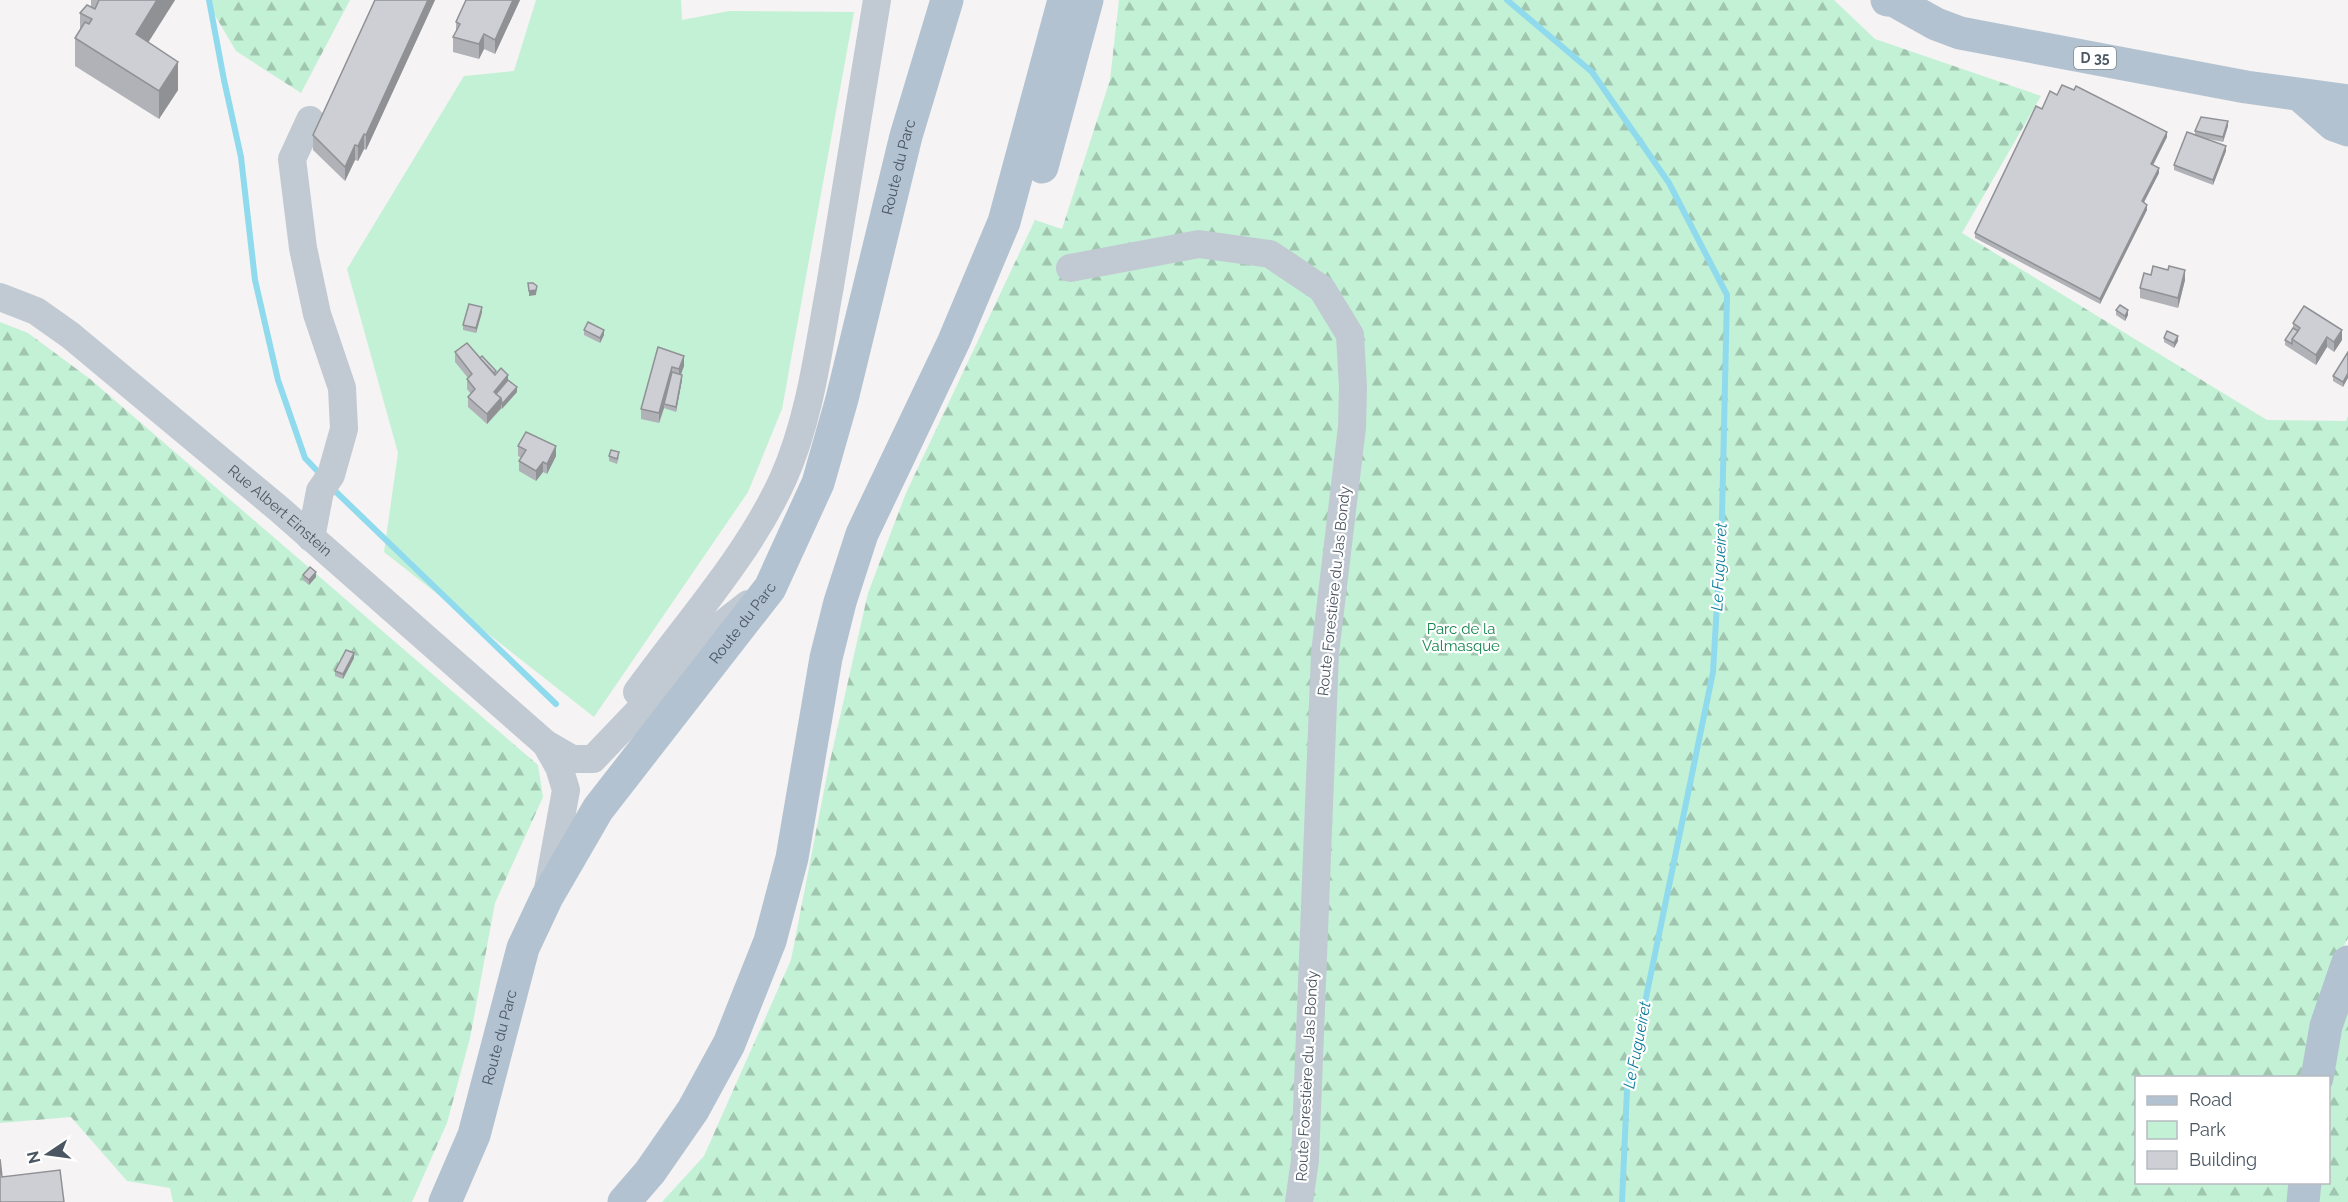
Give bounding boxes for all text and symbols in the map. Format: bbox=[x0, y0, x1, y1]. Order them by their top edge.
road number: D 35 bbox=[2074, 47, 2116, 69]
street label: Route du Parc bbox=[878, 117, 920, 217]
street label: Rue Albert Einstein bbox=[224, 461, 336, 560]
street label: Route Forestière du Jas Bondy bbox=[1314, 485, 1354, 697]
water label: Le Fugueiret bbox=[1707, 522, 1731, 612]
street label: Route du Parc bbox=[706, 580, 780, 667]
park label: Parc de la Valmasque bbox=[1422, 620, 1500, 655]
street label: Route Forestière du Jas Bondy bbox=[1292, 970, 1322, 1182]
street label: Route du Parc bbox=[479, 988, 521, 1087]
water label: Le Fugueiret bbox=[1619, 999, 1655, 1090]
legend bbox=[2135, 1076, 2330, 1184]
text: Road bbox=[2189, 1089, 2232, 1110]
text: Park bbox=[2189, 1119, 2226, 1140]
north arrow bbox=[18, 1124, 78, 1184]
text: N bbox=[23, 1149, 45, 1165]
text: Building bbox=[2189, 1149, 2257, 1170]

